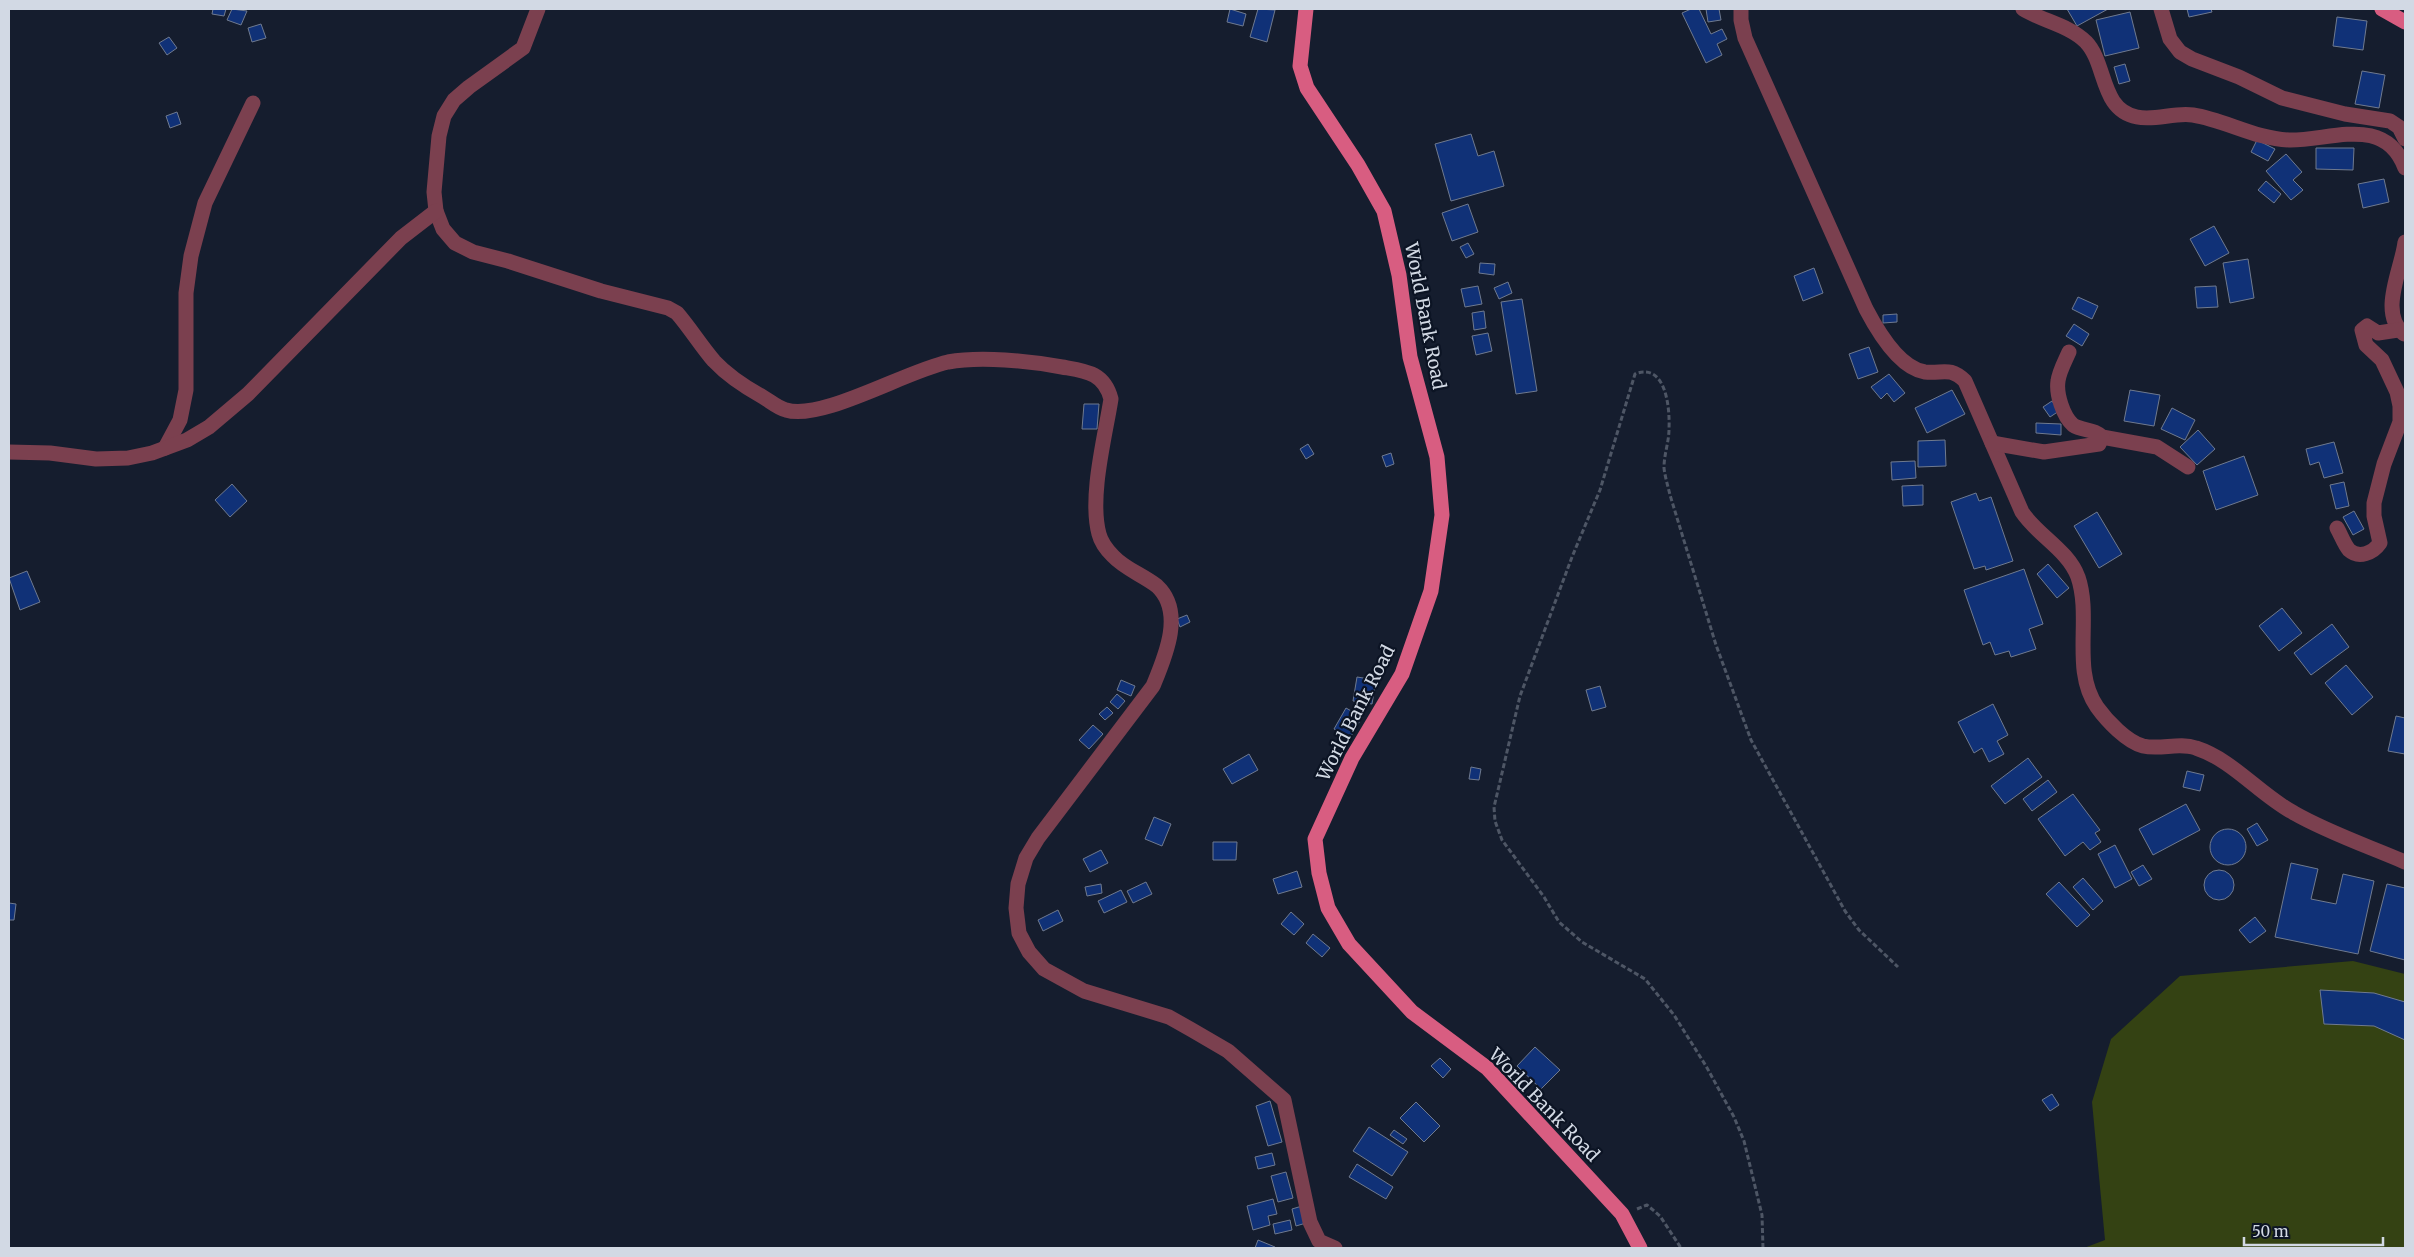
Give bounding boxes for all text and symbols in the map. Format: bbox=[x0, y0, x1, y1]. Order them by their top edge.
street label: World Bank Road bbox=[1400, 239, 1451, 392]
street label: World Bank Road bbox=[1311, 641, 1400, 785]
street label: World Bank Road bbox=[1484, 1042, 1605, 1166]
scale bar bbox=[2244, 1214, 2383, 1246]
text: 50 m bbox=[2252, 1222, 2289, 1241]

